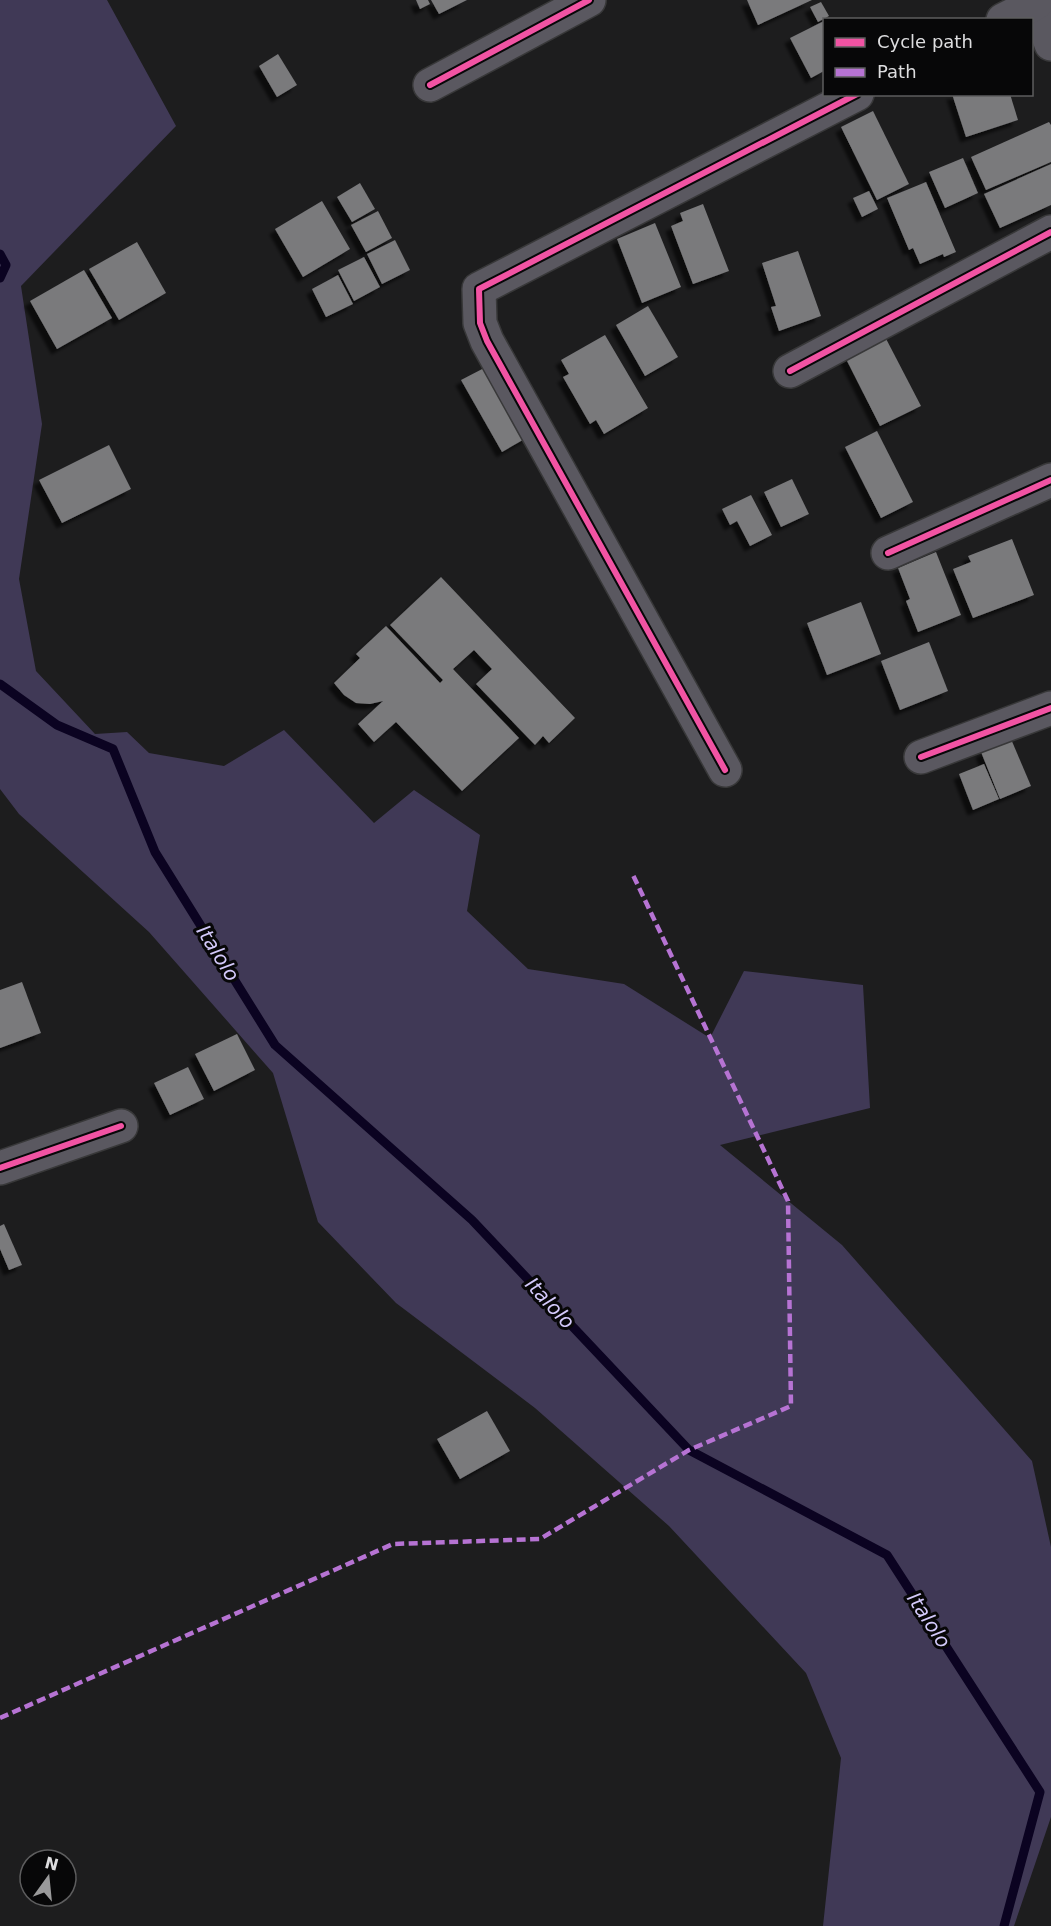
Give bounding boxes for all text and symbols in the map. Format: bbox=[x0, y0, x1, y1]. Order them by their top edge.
legend bbox=[823, 18, 1033, 96]
text: Cycle path bbox=[877, 31, 973, 52]
text: Path bbox=[877, 61, 917, 82]
water label: Italolo bbox=[192, 921, 244, 985]
water label: Italolo bbox=[520, 1272, 580, 1334]
water label: Italolo bbox=[902, 1588, 956, 1652]
north arrow bbox=[18, 1848, 78, 1908]
text: N bbox=[43, 1853, 61, 1875]

